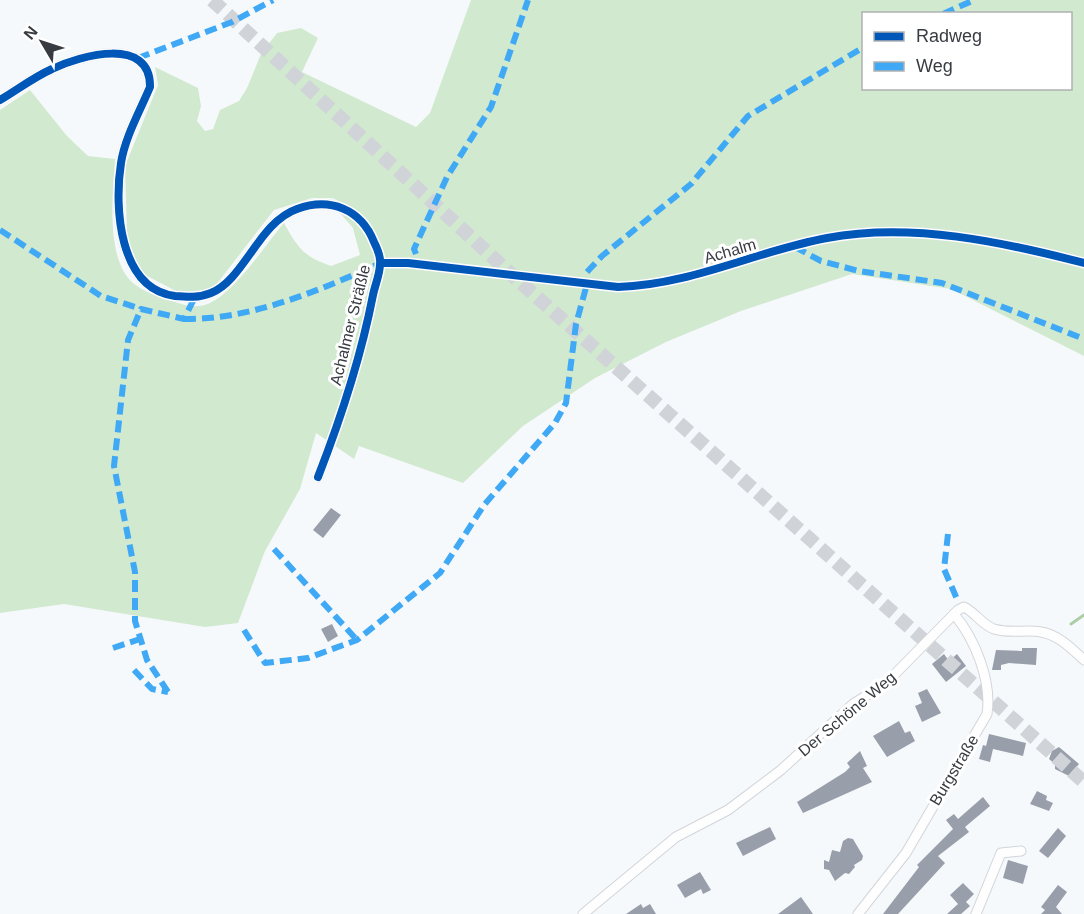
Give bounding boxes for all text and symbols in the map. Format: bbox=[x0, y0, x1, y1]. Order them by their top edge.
north arrow bbox=[12, 12, 72, 72]
legend bbox=[862, 12, 1072, 90]
text: N bbox=[20, 23, 41, 43]
text: Radweg bbox=[916, 26, 982, 46]
text: Weg bbox=[916, 56, 953, 76]
street label: Achalm bbox=[702, 235, 758, 267]
street label: Achalmer Sträßle bbox=[327, 263, 373, 387]
street label: Der Schöne Weg bbox=[795, 668, 899, 760]
street label: Burgstraße bbox=[926, 732, 982, 808]

